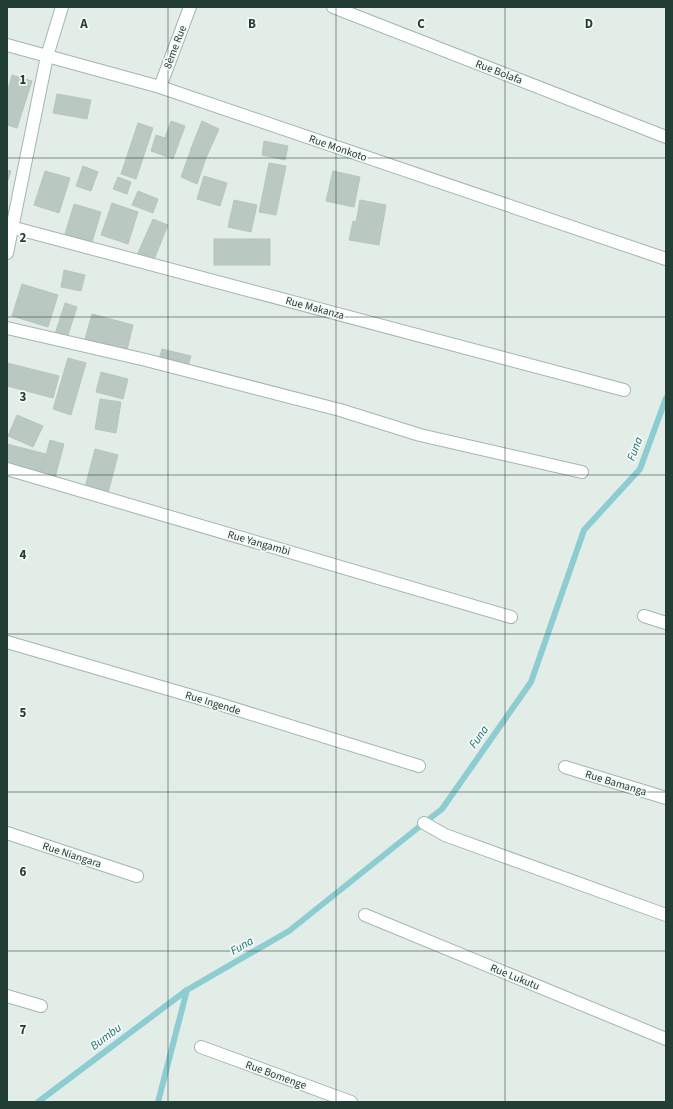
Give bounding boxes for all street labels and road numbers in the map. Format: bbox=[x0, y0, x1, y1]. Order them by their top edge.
street label: 8ème Rue bbox=[160, 23, 190, 71]
street label: Rue Bolafa bbox=[473, 56, 525, 88]
street label: Rue Monkoto bbox=[307, 131, 369, 165]
street label: Rue Makanza bbox=[284, 293, 346, 323]
street label: Rue Yangambi bbox=[226, 527, 292, 559]
street label: Rue Ingende bbox=[183, 687, 243, 719]
street label: Rue Bamanga bbox=[583, 767, 649, 799]
street label: Rue Niangara bbox=[41, 838, 103, 872]
street label: Rue Lukutu bbox=[488, 960, 542, 994]
street label: Rue Bomenge bbox=[243, 1057, 309, 1093]

